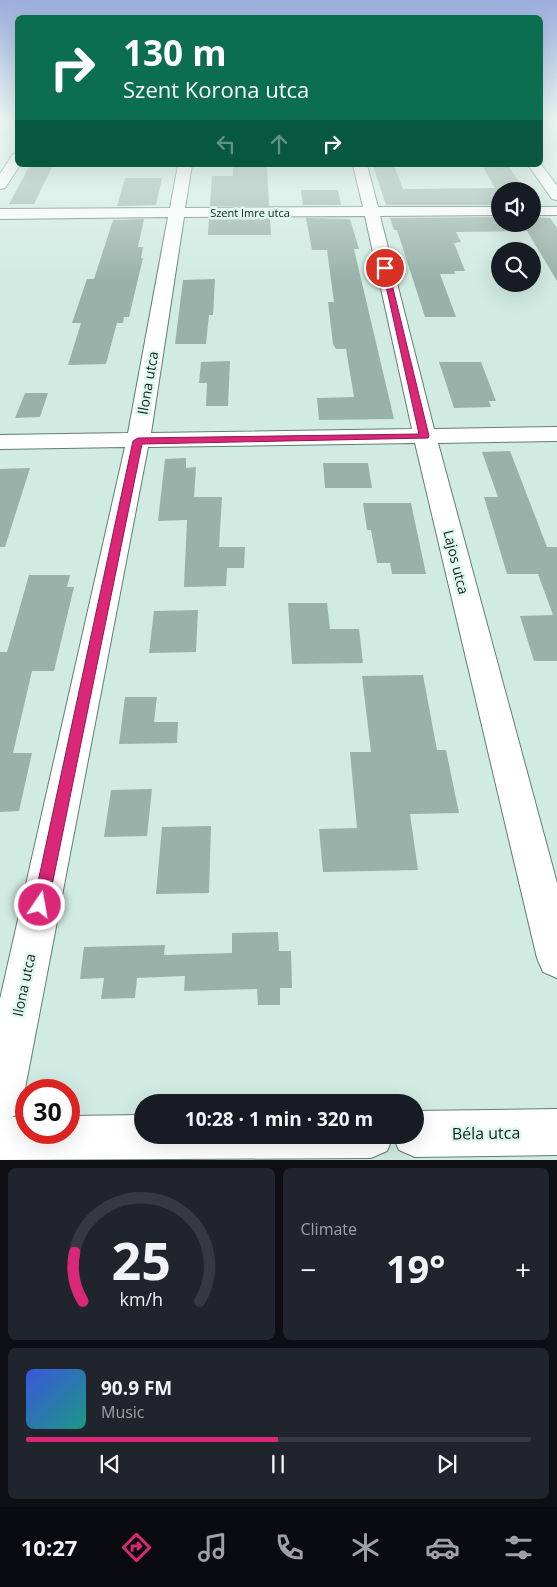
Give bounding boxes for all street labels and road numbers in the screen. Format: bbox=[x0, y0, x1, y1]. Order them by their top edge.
street label: Szent Imre utca bbox=[210, 205, 290, 220]
street label: Ilona utca bbox=[133, 350, 162, 416]
street label: Lajos utca bbox=[439, 528, 474, 596]
street label: Ilona utca bbox=[8, 952, 39, 1018]
street label: Béla utca bbox=[452, 1121, 520, 1145]

